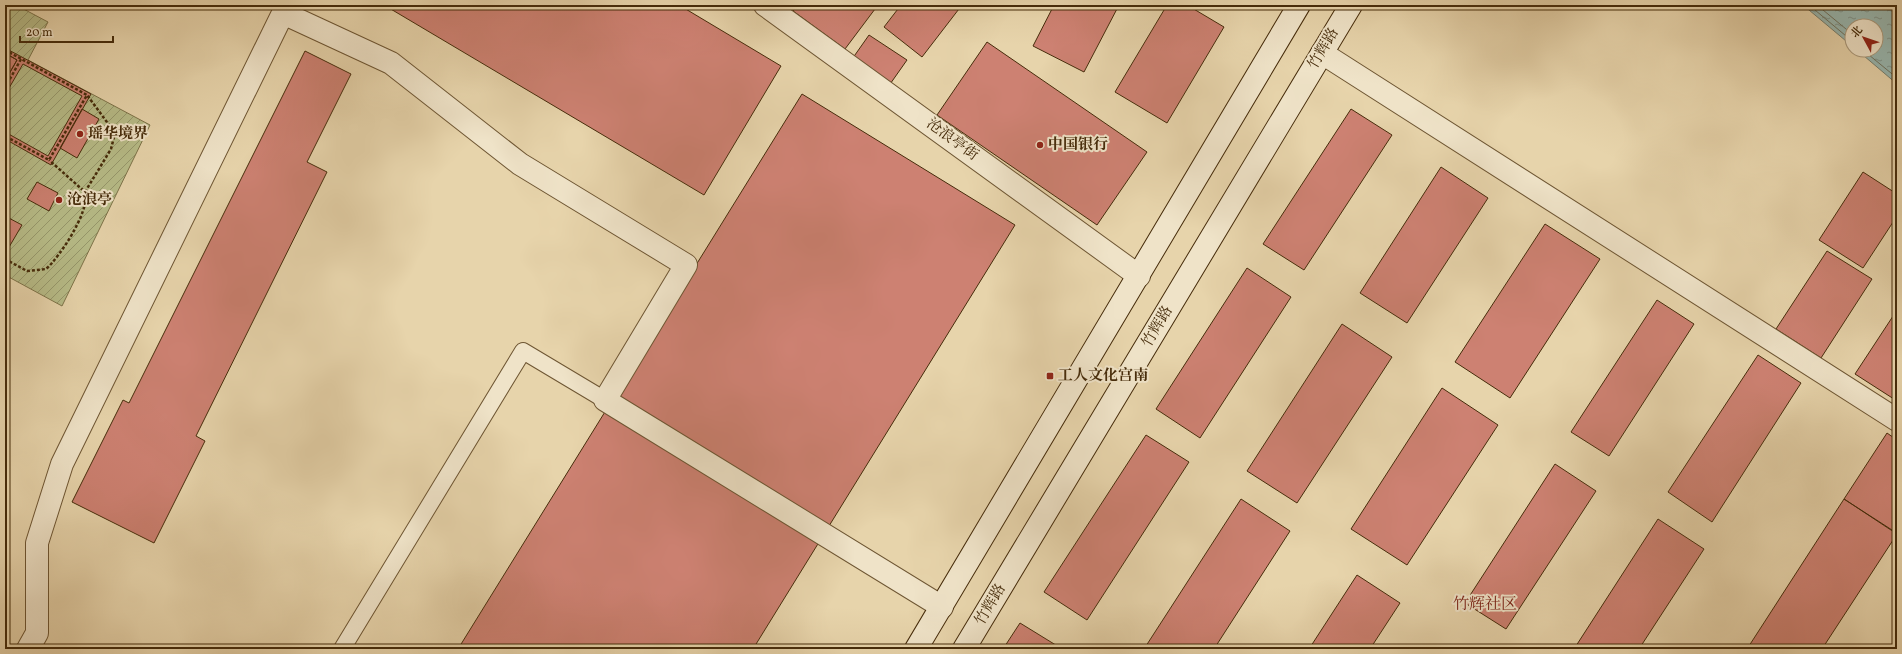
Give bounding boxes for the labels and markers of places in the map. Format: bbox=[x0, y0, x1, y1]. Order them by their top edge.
place label: 瑶华境界 bbox=[88, 124, 148, 145]
marker: 瑶华境界 bbox=[75, 129, 85, 139]
place label: 中国银行 bbox=[1048, 135, 1108, 156]
marker: 中国银行 bbox=[1035, 140, 1045, 150]
place label: 沧浪亭 bbox=[67, 190, 112, 211]
marker: 沧浪亭 bbox=[54, 195, 64, 205]
place label: 工人文化宫南 bbox=[1058, 366, 1148, 387]
marker: 工人文化宫南 bbox=[1045, 371, 1055, 381]

